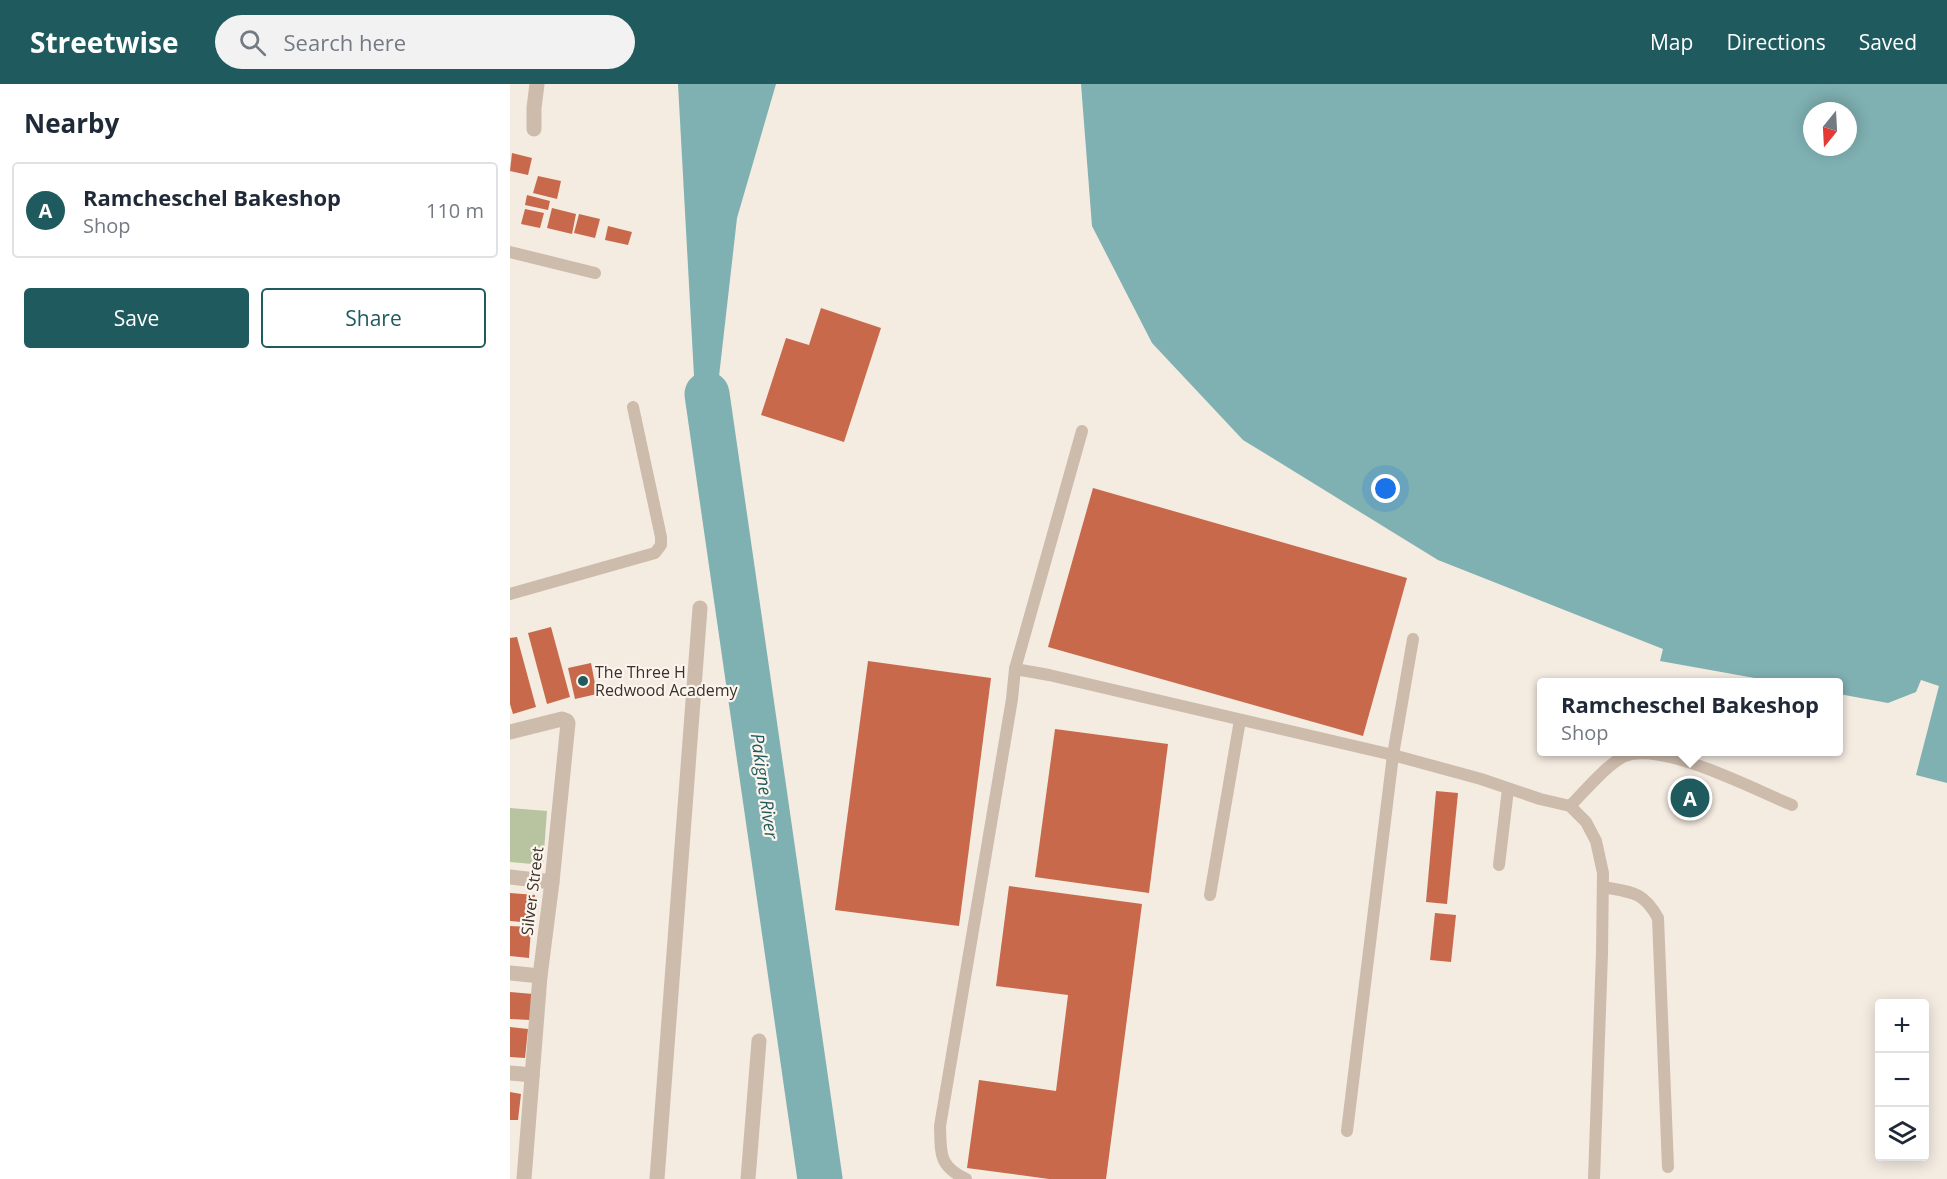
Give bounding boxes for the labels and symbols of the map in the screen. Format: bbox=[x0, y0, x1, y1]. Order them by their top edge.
north arrow bbox=[1803, 102, 1857, 156]
your location bbox=[1371, 474, 1400, 503]
place label: The Three H Redwood Academy bbox=[595, 661, 739, 701]
marker: The Three H Redwood Academy bbox=[576, 674, 590, 688]
water label: Pakigne River bbox=[746, 732, 784, 841]
pin: A bbox=[1670, 776, 1710, 820]
street label: Silver Street bbox=[516, 845, 548, 937]

